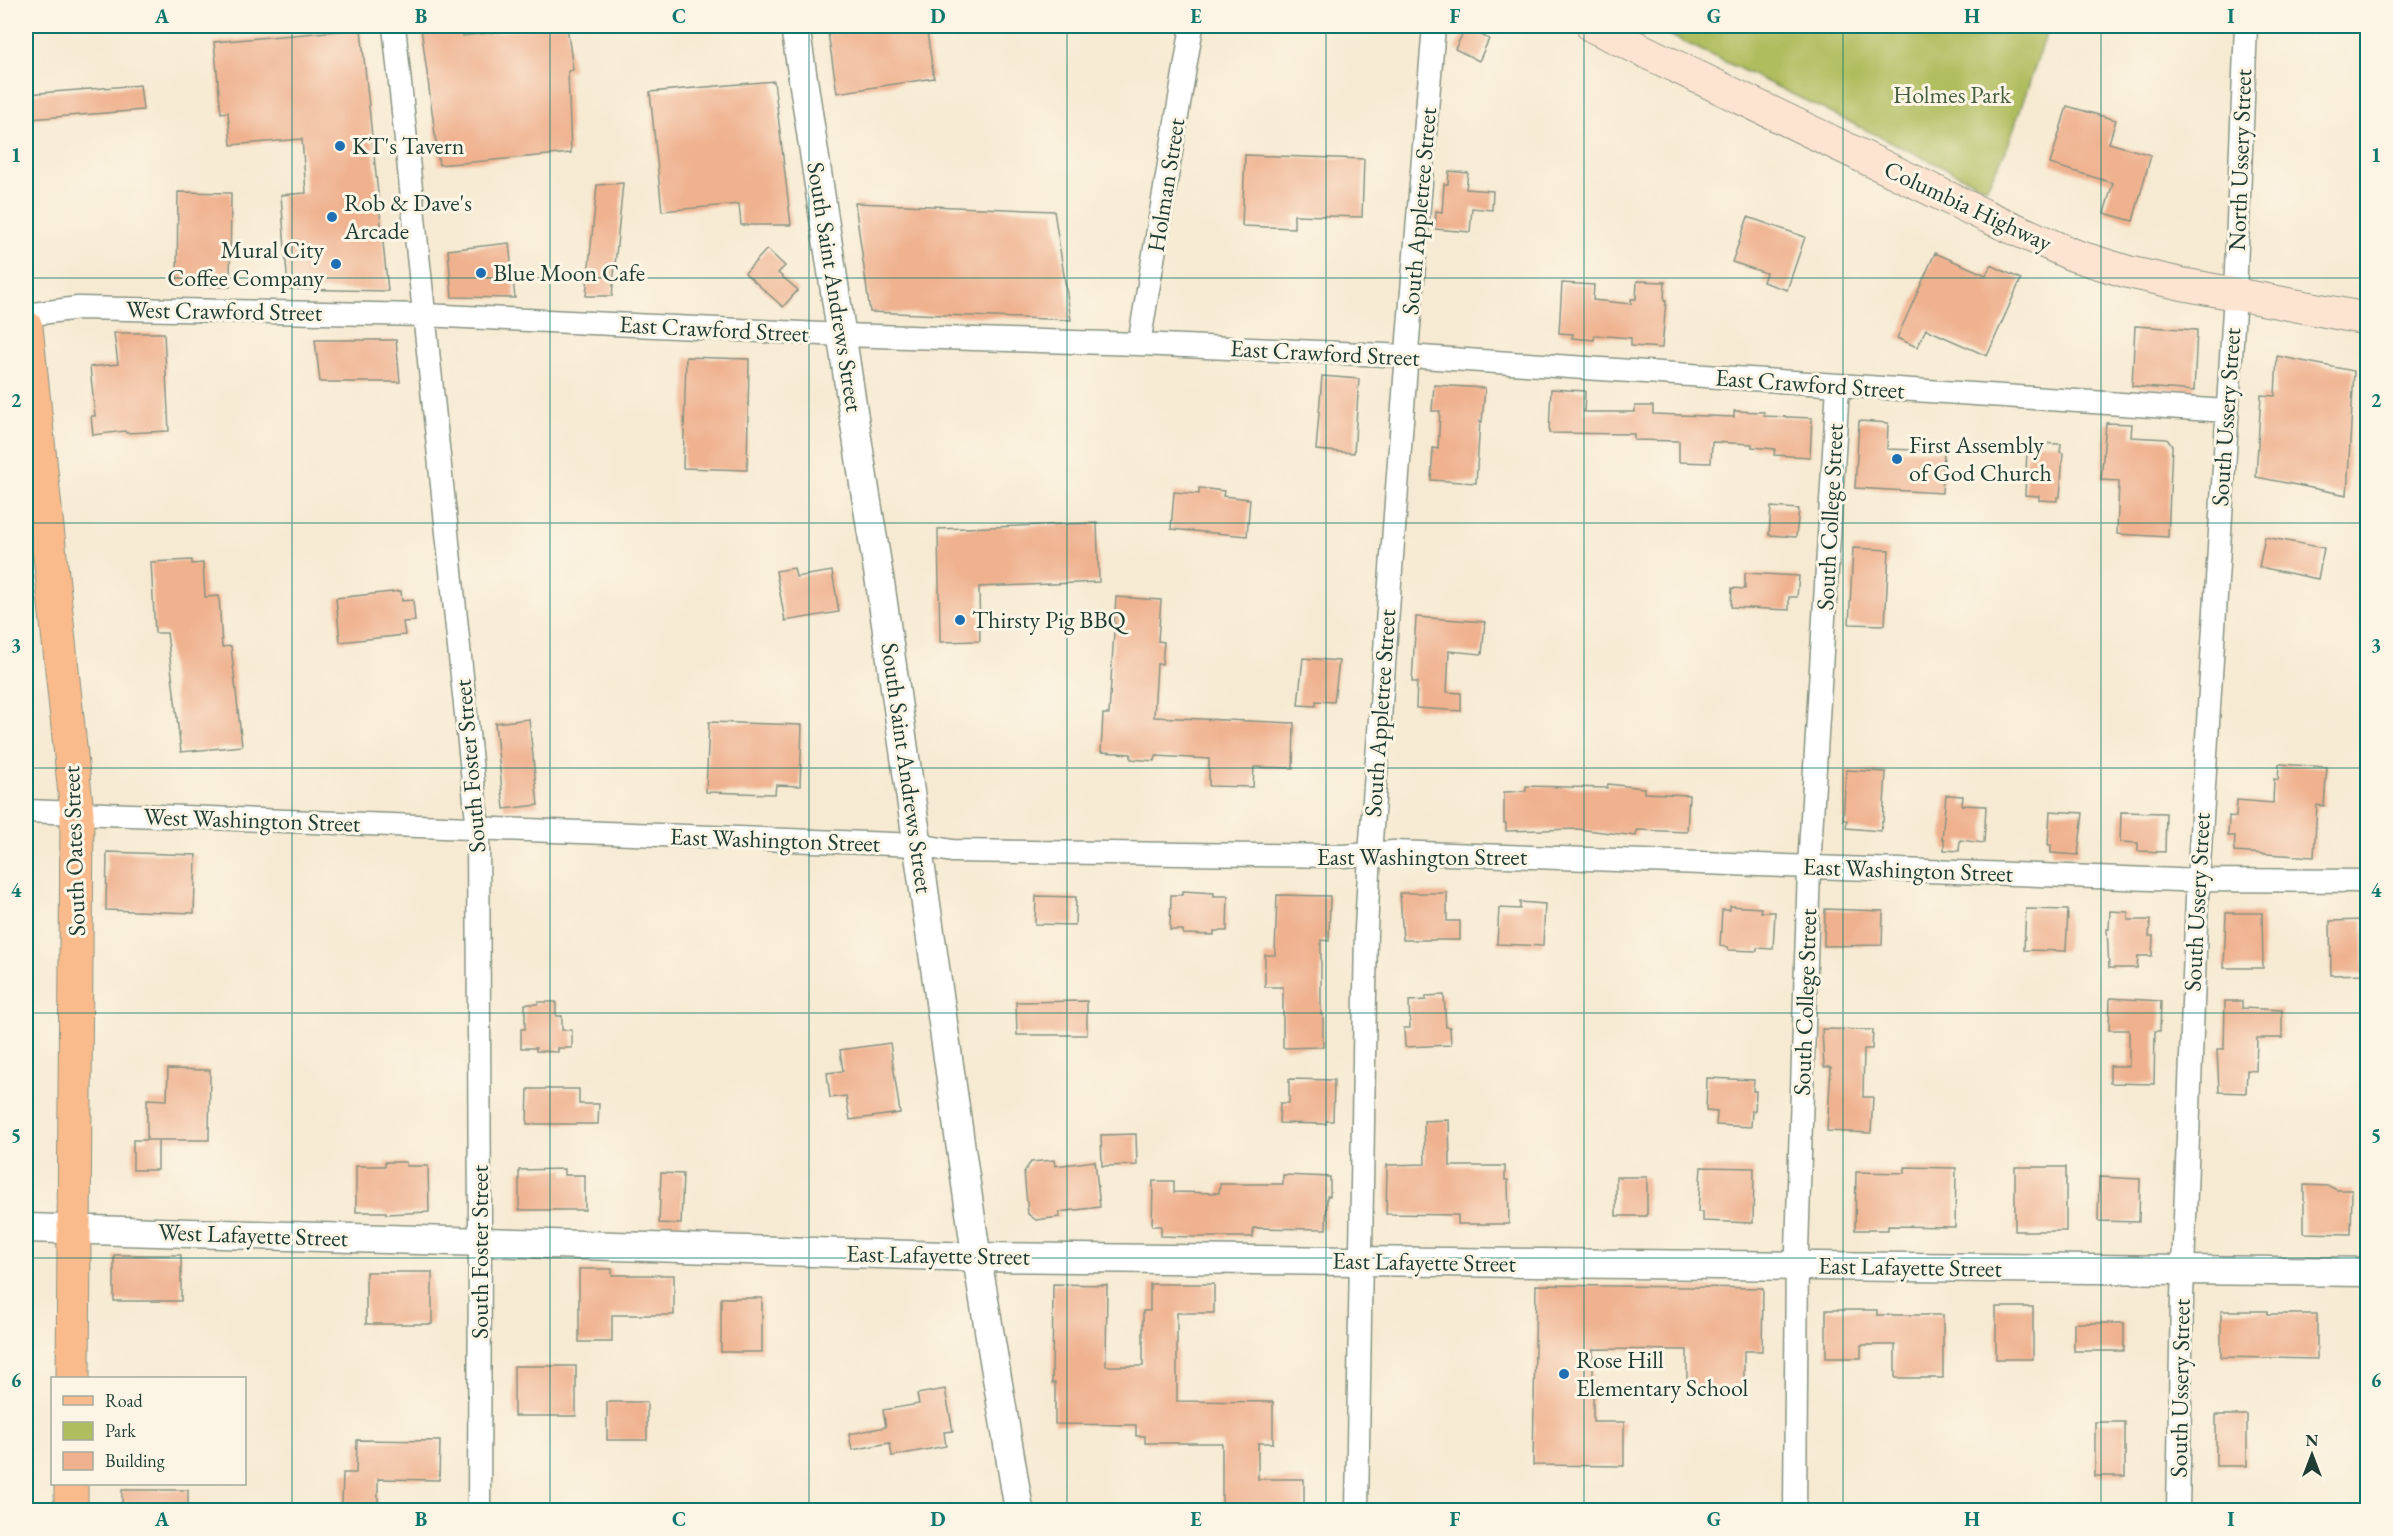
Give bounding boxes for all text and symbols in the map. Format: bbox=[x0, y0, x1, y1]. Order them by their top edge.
text: A bbox=[154, 3, 170, 29]
text: B bbox=[415, 3, 427, 29]
text: C bbox=[672, 3, 686, 29]
text: D bbox=[930, 3, 946, 29]
text: E bbox=[1190, 3, 1202, 29]
text: F bbox=[1450, 3, 1461, 29]
text: G bbox=[1707, 3, 1721, 29]
text: H bbox=[1964, 3, 1980, 29]
text: I bbox=[2227, 3, 2235, 29]
street label: North Ussery Street bbox=[2221, 68, 2258, 252]
park label: Holmes Park bbox=[1893, 79, 2012, 110]
street label: South Appletree Street bbox=[1394, 105, 1443, 316]
street label: Holman Street bbox=[1140, 115, 1191, 254]
place label: KT's Tavern bbox=[352, 130, 465, 161]
marker: KT's Tavern bbox=[333, 139, 347, 153]
text: 1 bbox=[11, 142, 21, 168]
text: 1 bbox=[2371, 142, 2381, 168]
street label: Columbia Highway bbox=[1879, 153, 2058, 258]
street label: South Saint Andrews Street bbox=[800, 160, 871, 415]
place label: Rob & Dave's Arcade bbox=[343, 187, 472, 246]
marker: Rob & Dave's Arcade bbox=[325, 210, 339, 224]
place label: Mural City Coffee Company bbox=[167, 234, 324, 293]
marker: Mural City Coffee Company bbox=[329, 257, 343, 271]
place label: Blue Moon Cafe bbox=[493, 257, 645, 288]
marker: Blue Moon Cafe bbox=[474, 266, 488, 280]
street label: West Crawford Street bbox=[126, 293, 323, 328]
street label: East Crawford Street bbox=[618, 308, 810, 349]
street label: South Ussery Street bbox=[2204, 326, 2247, 507]
street label: East Crawford Street bbox=[1229, 332, 1421, 373]
street label: East Crawford Street bbox=[1714, 361, 1906, 406]
text: 2 bbox=[11, 387, 22, 413]
text: 2 bbox=[2371, 387, 2382, 413]
street label: South College Street bbox=[1809, 422, 1850, 611]
place label: First Assembly of God Church bbox=[1909, 429, 2052, 488]
marker: First Assembly of God Church bbox=[1890, 452, 1904, 466]
place label: Thirsty Pig BBQ bbox=[972, 604, 1129, 635]
street label: South Appletree Street bbox=[1357, 608, 1402, 818]
marker: Thirsty Pig BBQ bbox=[953, 613, 967, 627]
text: 3 bbox=[11, 632, 21, 658]
text: 3 bbox=[2371, 632, 2381, 658]
street label: South Saint Andrews Street bbox=[875, 641, 940, 896]
street label: South Foster Street bbox=[446, 678, 493, 854]
street label: South Oates Street bbox=[55, 765, 92, 937]
street label: West Washington Street bbox=[143, 800, 361, 839]
street label: South Ussery Street bbox=[2176, 811, 2217, 992]
street label: East Washington Street bbox=[669, 820, 881, 859]
street label: East Washington Street bbox=[1317, 841, 1528, 872]
street label: East Washington Street bbox=[1802, 850, 2014, 889]
text: 4 bbox=[11, 877, 22, 903]
text: 4 bbox=[2371, 877, 2382, 903]
street label: South College Street bbox=[1786, 907, 1823, 1096]
text: 5 bbox=[11, 1122, 21, 1148]
text: 5 bbox=[2371, 1122, 2381, 1148]
street label: South Foster Street bbox=[464, 1165, 495, 1339]
street label: West Lafayette Street bbox=[157, 1216, 349, 1253]
street label: East Lafayette Street bbox=[846, 1237, 1031, 1272]
street label: East Lafayette Street bbox=[1332, 1244, 1517, 1279]
street label: East Lafayette Street bbox=[1818, 1249, 2003, 1284]
street label: South Ussery Street bbox=[2162, 1298, 2197, 1478]
place label: Rose Hill Elementary School bbox=[1576, 1344, 1748, 1403]
text: 6 bbox=[11, 1367, 22, 1393]
marker: Rose Hill Elementary School bbox=[1557, 1367, 1571, 1381]
text: 6 bbox=[2371, 1367, 2382, 1393]
legend bbox=[51, 1377, 246, 1485]
text: Road bbox=[105, 1389, 144, 1412]
text: Park bbox=[105, 1419, 136, 1442]
north arrow bbox=[2282, 1425, 2342, 1485]
text: N bbox=[2306, 1430, 2319, 1451]
text: Building bbox=[105, 1449, 165, 1472]
text: A bbox=[154, 1506, 170, 1532]
text: B bbox=[415, 1506, 427, 1532]
text: C bbox=[672, 1506, 686, 1532]
text: D bbox=[930, 1506, 946, 1532]
text: E bbox=[1190, 1506, 1202, 1532]
text: F bbox=[1450, 1506, 1461, 1532]
text: G bbox=[1707, 1506, 1721, 1532]
text: H bbox=[1964, 1506, 1980, 1532]
text: I bbox=[2227, 1506, 2235, 1532]

